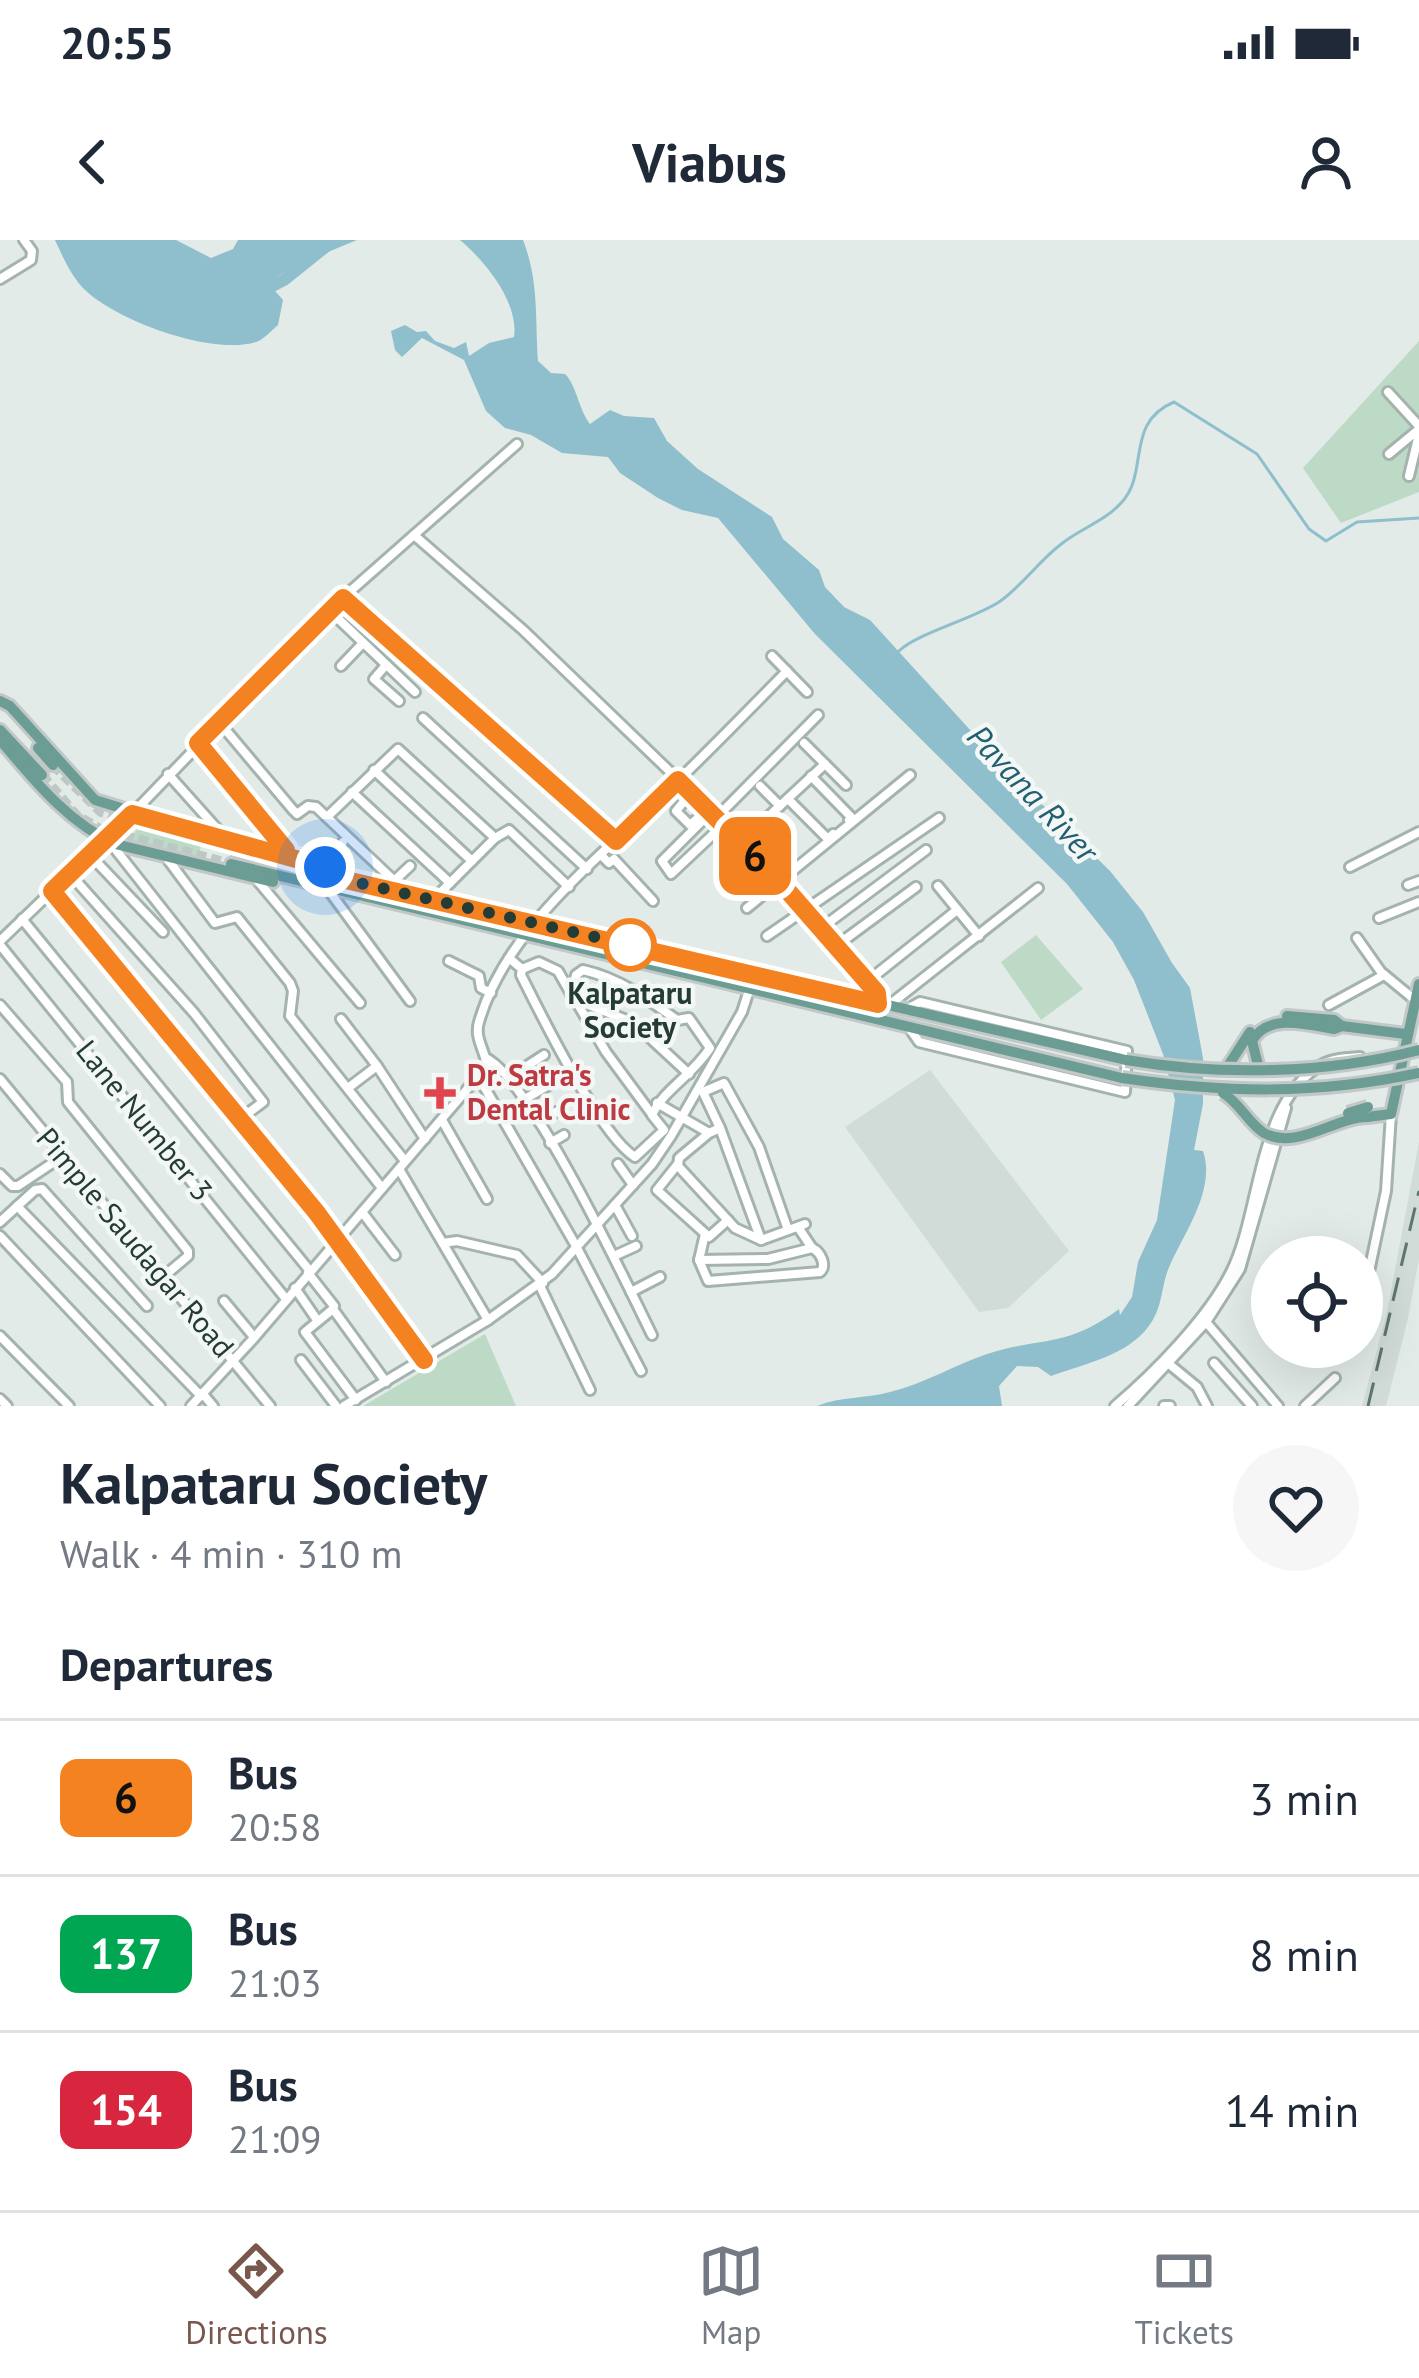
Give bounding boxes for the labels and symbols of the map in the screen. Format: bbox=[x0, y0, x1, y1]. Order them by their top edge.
water label: Pavana River bbox=[959, 715, 1110, 872]
line badge: 6 bbox=[716, 817, 794, 895]
your location bbox=[295, 837, 355, 897]
marker: Kalpataru Society bbox=[605, 920, 655, 970]
place label: Kalpataru Society bbox=[568, 973, 692, 1046]
street label: Lane Number 3 bbox=[68, 1032, 222, 1209]
place label: Dr. Satra's Dental Clinic bbox=[467, 1055, 630, 1128]
marker: Dr. Satra's Dental Clinic bbox=[424, 1077, 456, 1109]
street label: Pimple Saudagar Road bbox=[29, 1119, 244, 1365]

